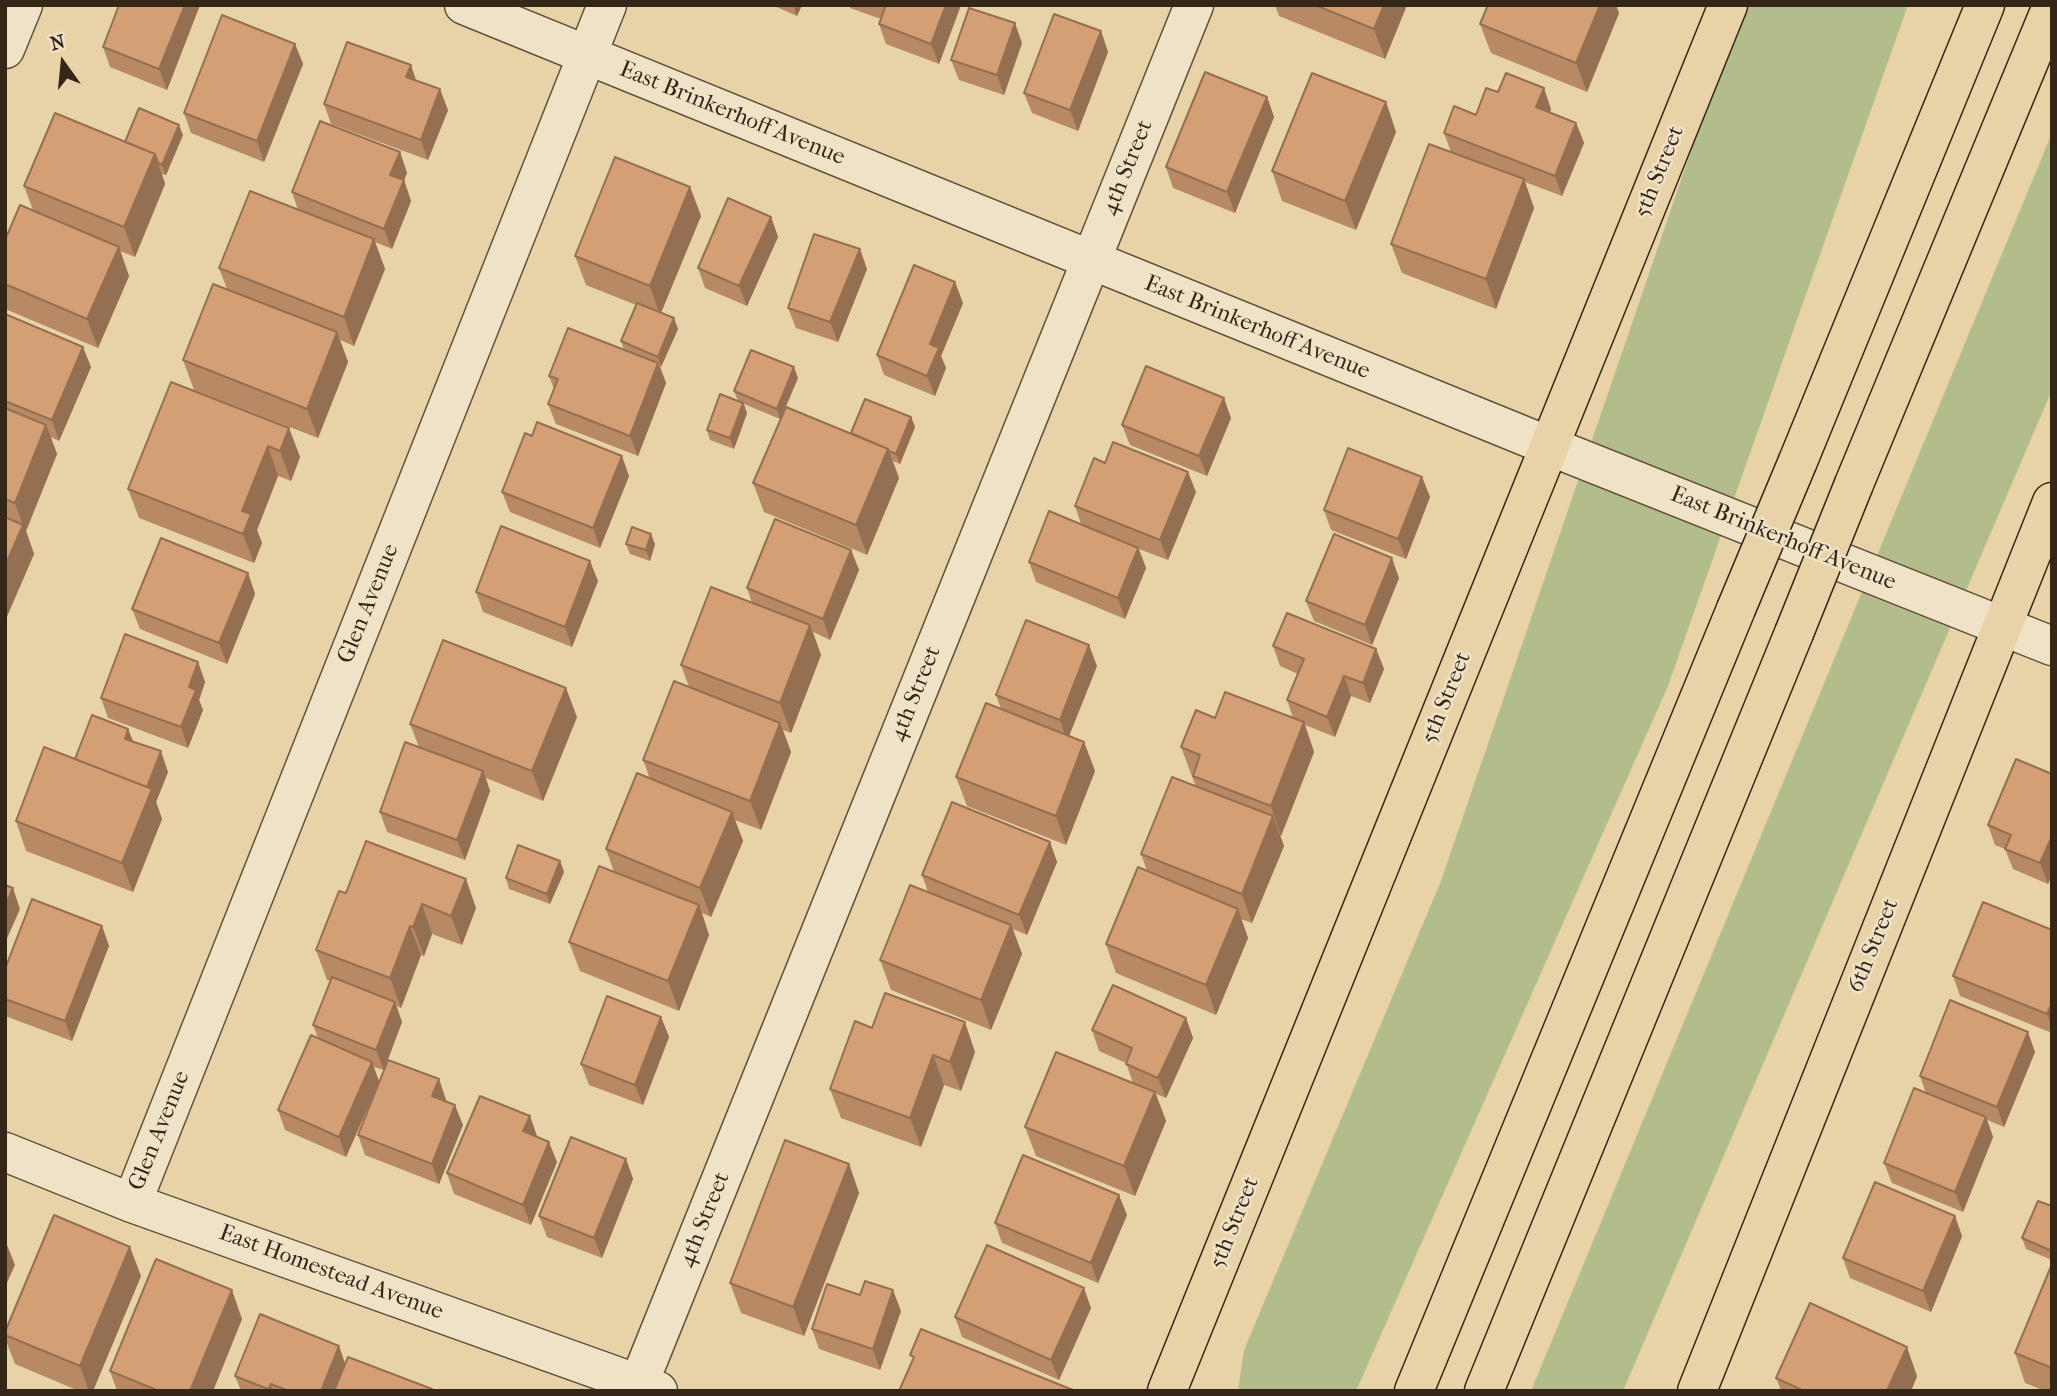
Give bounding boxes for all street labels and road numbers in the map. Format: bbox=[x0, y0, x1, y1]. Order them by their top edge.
street label: East Brinkerhoff Avenue bbox=[615, 56, 849, 172]
street label: 4th Street bbox=[1096, 116, 1160, 220]
street label: 5th Street bbox=[1629, 122, 1691, 222]
street label: East Brinkerhoff Avenue bbox=[1140, 270, 1374, 386]
street label: East Brinkerhoff Avenue bbox=[1666, 481, 1900, 597]
street label: Glen Avenue bbox=[333, 540, 405, 668]
street label: 4th Street bbox=[884, 642, 948, 746]
street label: 5th Street bbox=[1416, 648, 1478, 748]
street label: 6th Street bbox=[1843, 895, 1905, 997]
street label: Glen Avenue bbox=[124, 1067, 196, 1195]
street label: 4th Street bbox=[673, 1168, 737, 1272]
street label: 5th Street bbox=[1204, 1173, 1266, 1273]
street label: East Homestead Avenue bbox=[215, 1220, 447, 1326]

